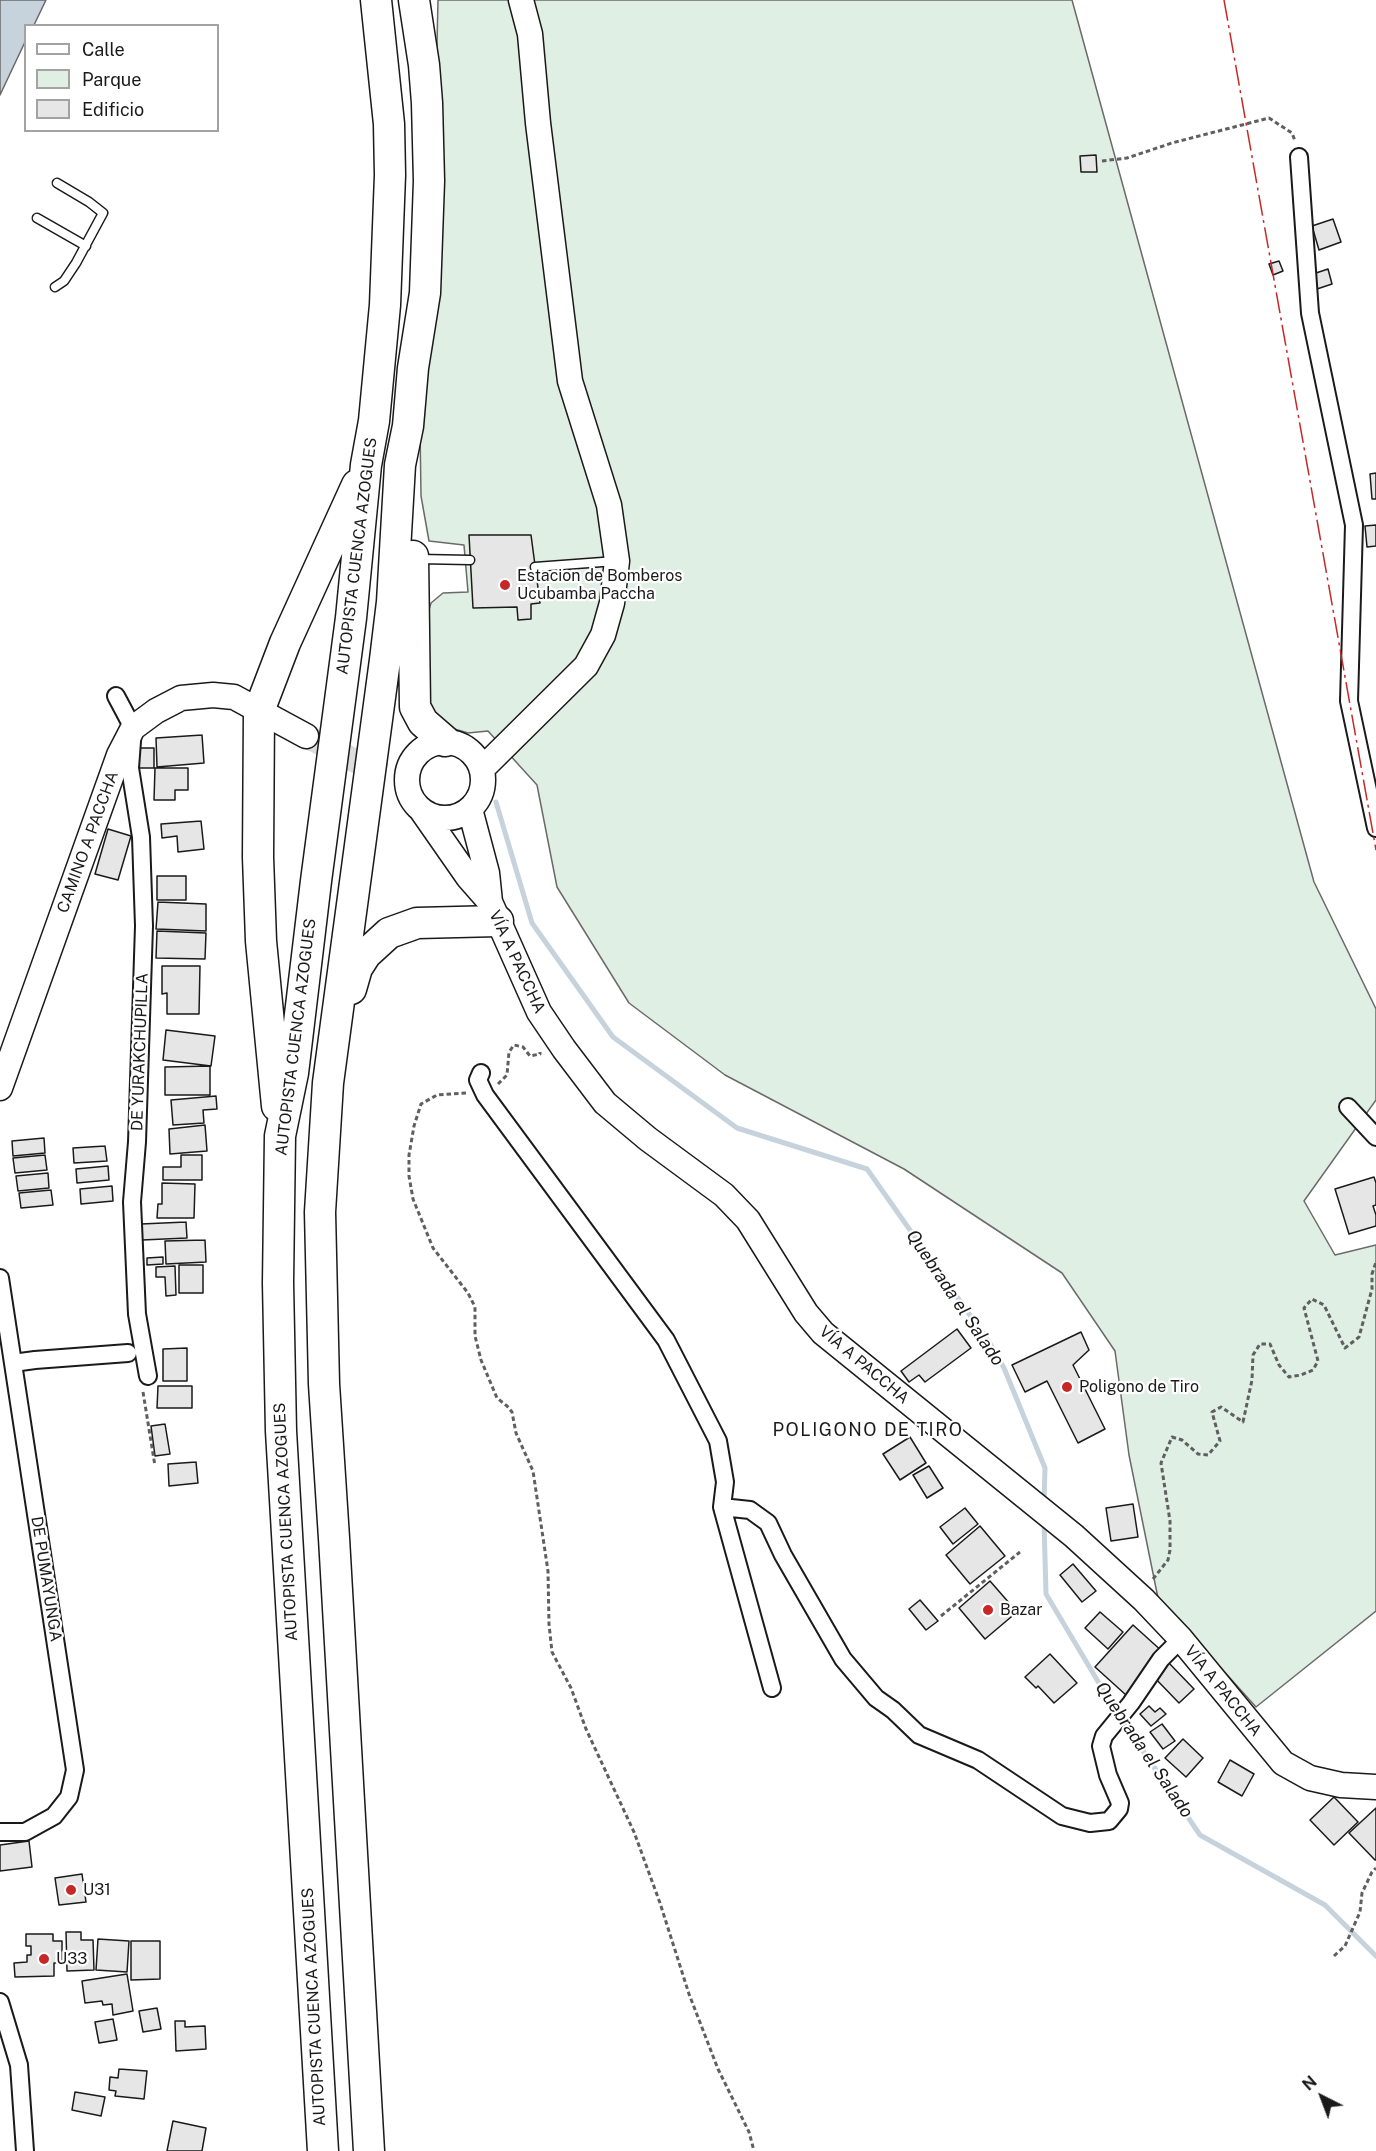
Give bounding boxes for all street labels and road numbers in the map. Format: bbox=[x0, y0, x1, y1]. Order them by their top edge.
street label: AUTOPISTA CUENCA AZOGUES bbox=[333, 436, 381, 676]
street label: CAMINO A PACCHA bbox=[53, 768, 123, 916]
street label: VÍA A PACCHA bbox=[485, 907, 549, 1017]
street label: AUTOPISTA CUENCA AZOGUES bbox=[272, 917, 320, 1157]
street label: DE YURAKCHUPILLA bbox=[128, 973, 152, 1131]
street label: VÍA A PACCHA bbox=[815, 1322, 913, 1408]
street label: AUTOPISTA CUENCA AZOGUES bbox=[270, 1402, 302, 1642]
street label: DE PUMAYUNGA bbox=[27, 1515, 65, 1643]
street label: VÍA A PACCHA bbox=[1180, 1642, 1266, 1740]
street label: AUTOPISTA CUENCA AZOGUES bbox=[298, 1887, 330, 2127]

